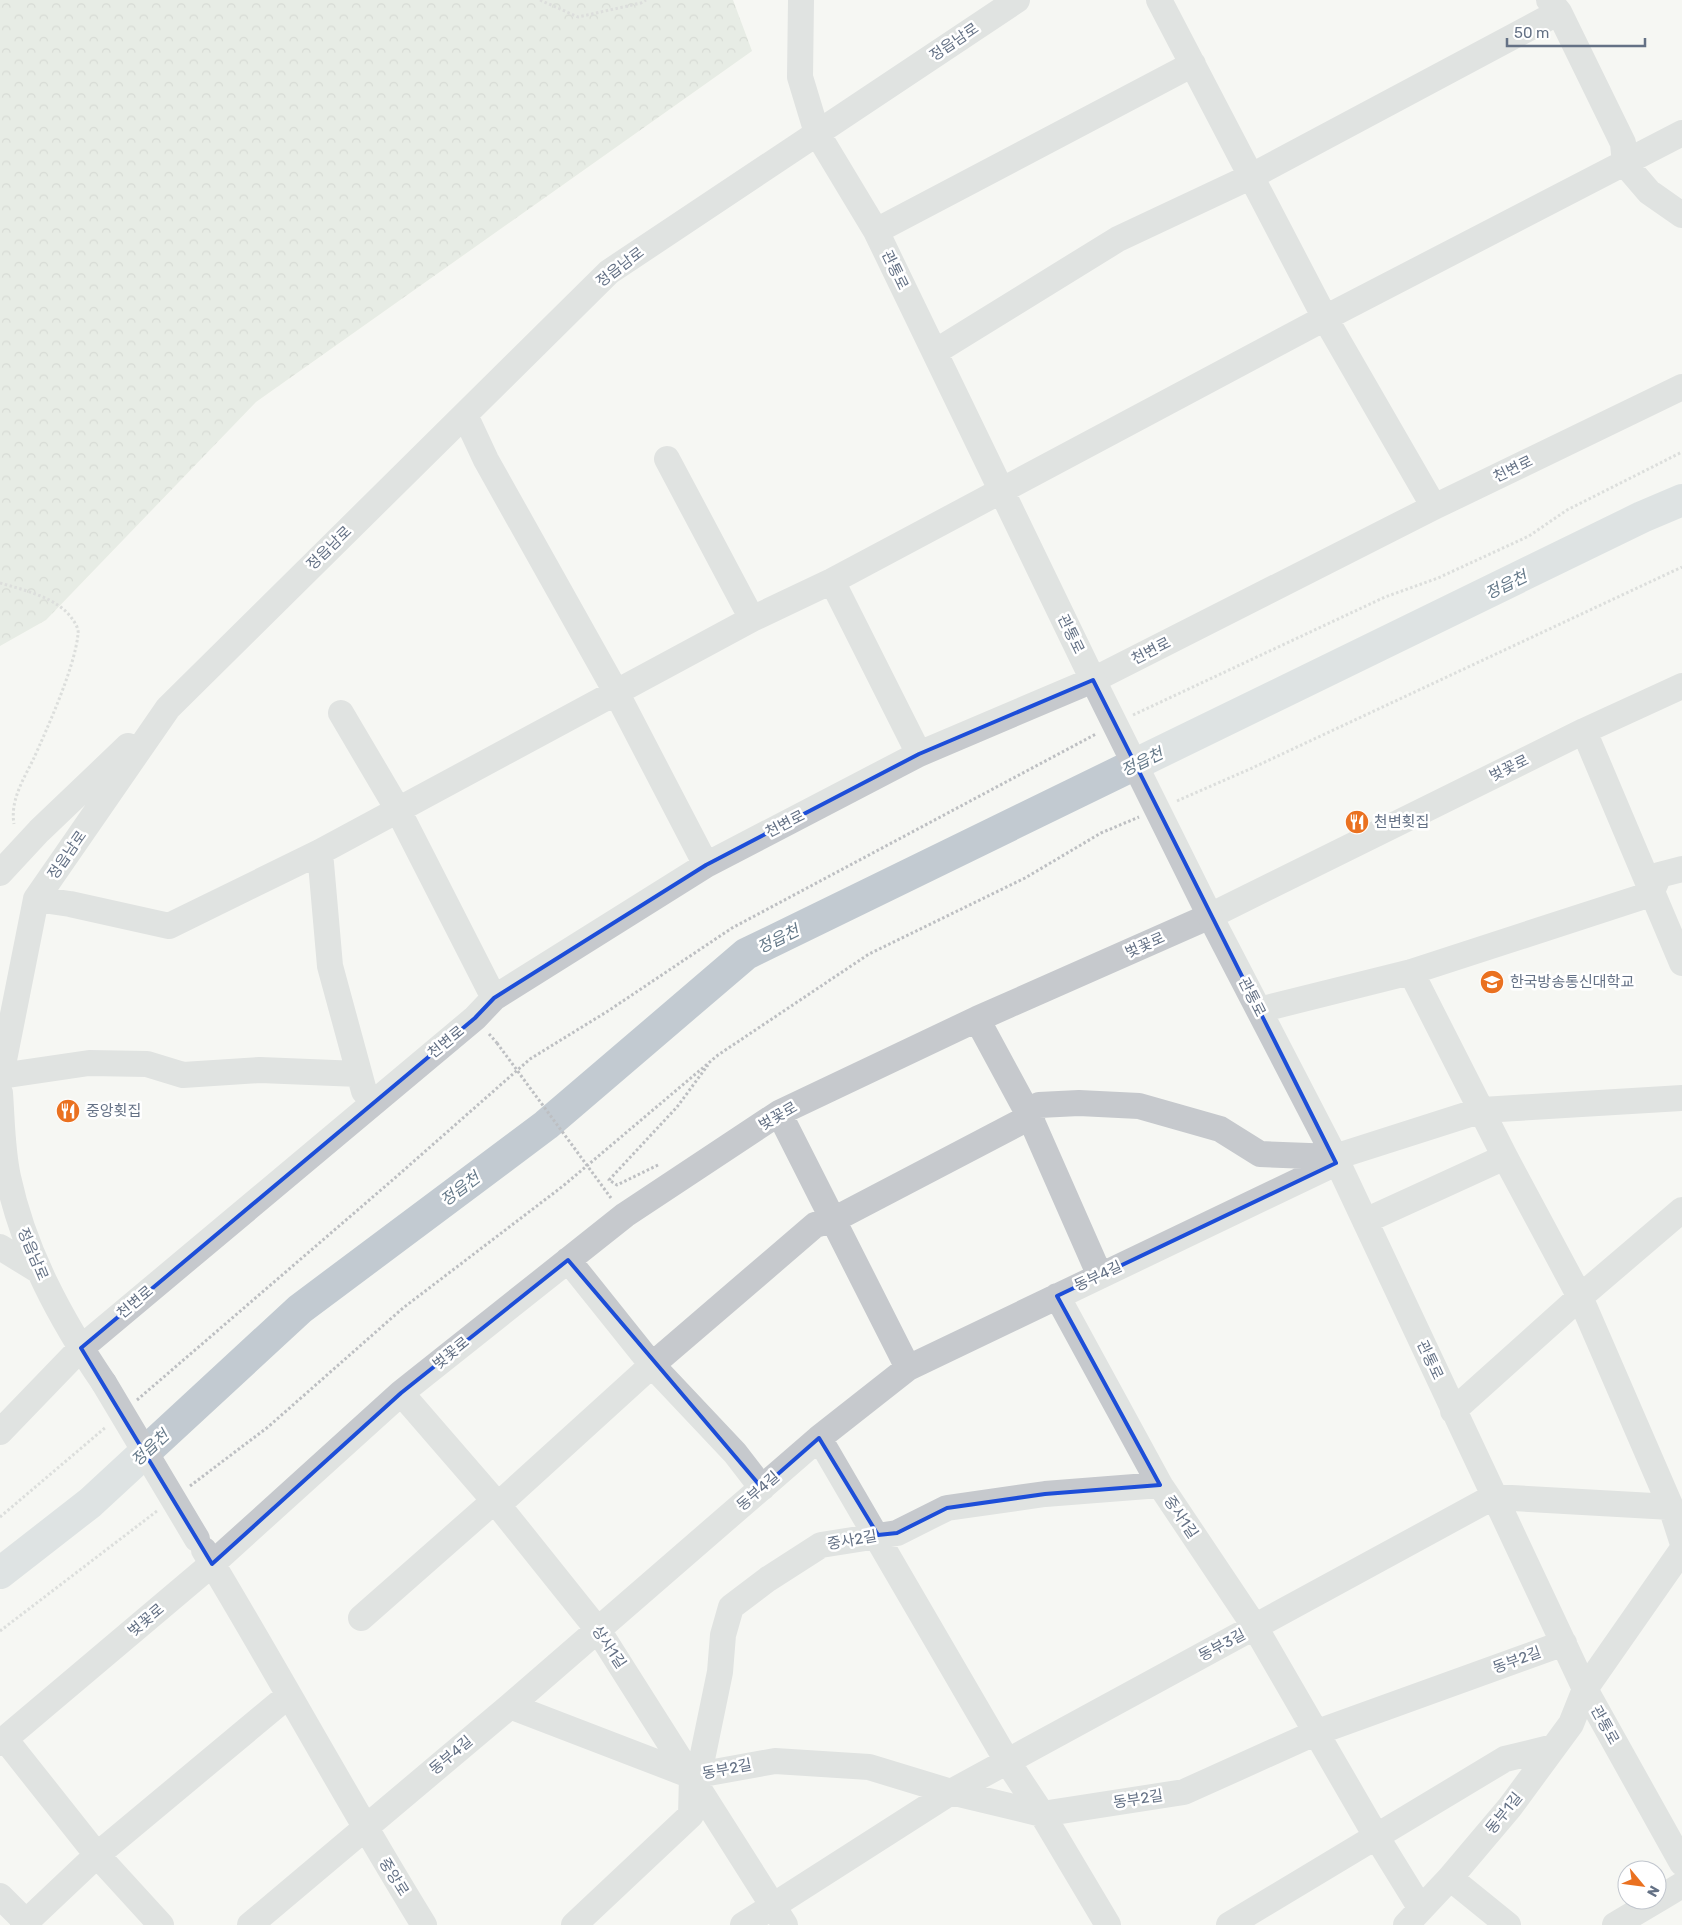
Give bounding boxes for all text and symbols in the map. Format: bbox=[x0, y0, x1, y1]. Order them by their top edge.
scale bar bbox=[1507, 15, 1644, 47]
street label: 정읍남로 bbox=[926, 19, 982, 65]
text: 50 m bbox=[1514, 24, 1549, 42]
street label: 정읍남로 bbox=[593, 243, 647, 291]
street label: 관통로 bbox=[878, 247, 912, 293]
street label: 천변로 bbox=[1490, 452, 1536, 486]
street label: 정읍남로 bbox=[303, 522, 355, 574]
water label: 정읍천 bbox=[1482, 566, 1532, 603]
street label: 관통로 bbox=[1054, 611, 1088, 657]
street label: 천변로 bbox=[1128, 634, 1174, 668]
water label: 정읍천 bbox=[1118, 743, 1168, 780]
street label: 벚꽃로 bbox=[1486, 751, 1532, 785]
street label: 천변로 bbox=[762, 807, 808, 841]
restaurant icon: 천변횟집 bbox=[1344, 809, 1370, 835]
place label: 천변횟집 bbox=[1374, 813, 1429, 831]
street label: 정읍남로 bbox=[44, 827, 90, 883]
water label: 정읍천 bbox=[754, 920, 804, 957]
street label: 벚꽃로 bbox=[1122, 928, 1168, 962]
school or university icon: 한국방송통신대학교 bbox=[1479, 969, 1505, 995]
place label: 한국방송통신대학교 bbox=[1510, 973, 1634, 991]
street label: 관통로 bbox=[1235, 974, 1269, 1020]
street label: 천변로 bbox=[424, 1022, 468, 1062]
restaurant icon: 중앙횟집 bbox=[55, 1098, 81, 1124]
street label: 벚꽃로 bbox=[756, 1098, 800, 1134]
place label: 중앙횟집 bbox=[86, 1102, 141, 1120]
water label: 정읍천 bbox=[437, 1167, 485, 1210]
street label: 정읍남로 bbox=[14, 1225, 52, 1283]
street label: 동부4길 bbox=[1071, 1257, 1125, 1295]
street label: 천변로 bbox=[113, 1282, 157, 1322]
street label: 벚꽃로 bbox=[429, 1333, 473, 1373]
street label: 관통로 bbox=[1413, 1337, 1447, 1383]
water label: 정읍천 bbox=[127, 1424, 174, 1470]
street label: 동부4길 bbox=[733, 1468, 783, 1514]
street label: 중사1길 bbox=[1160, 1492, 1202, 1542]
street label: 중사2길 bbox=[826, 1527, 878, 1553]
street label: 벚꽃로 bbox=[124, 1600, 168, 1640]
street label: 상사1길 bbox=[588, 1622, 630, 1672]
street label: 동부3길 bbox=[1196, 1625, 1248, 1665]
street label: 동부2길 bbox=[1490, 1643, 1544, 1677]
street label: 관통로 bbox=[1587, 1703, 1623, 1747]
street label: 동부4길 bbox=[426, 1732, 476, 1778]
street label: 동부2길 bbox=[701, 1755, 753, 1783]
street label: 동부2길 bbox=[1112, 1786, 1164, 1812]
street label: 동부1길 bbox=[1482, 1789, 1526, 1837]
street label: 중앙로 bbox=[375, 1855, 413, 1899]
north arrow bbox=[1617, 1860, 1667, 1910]
text: N bbox=[1643, 1883, 1663, 1900]

